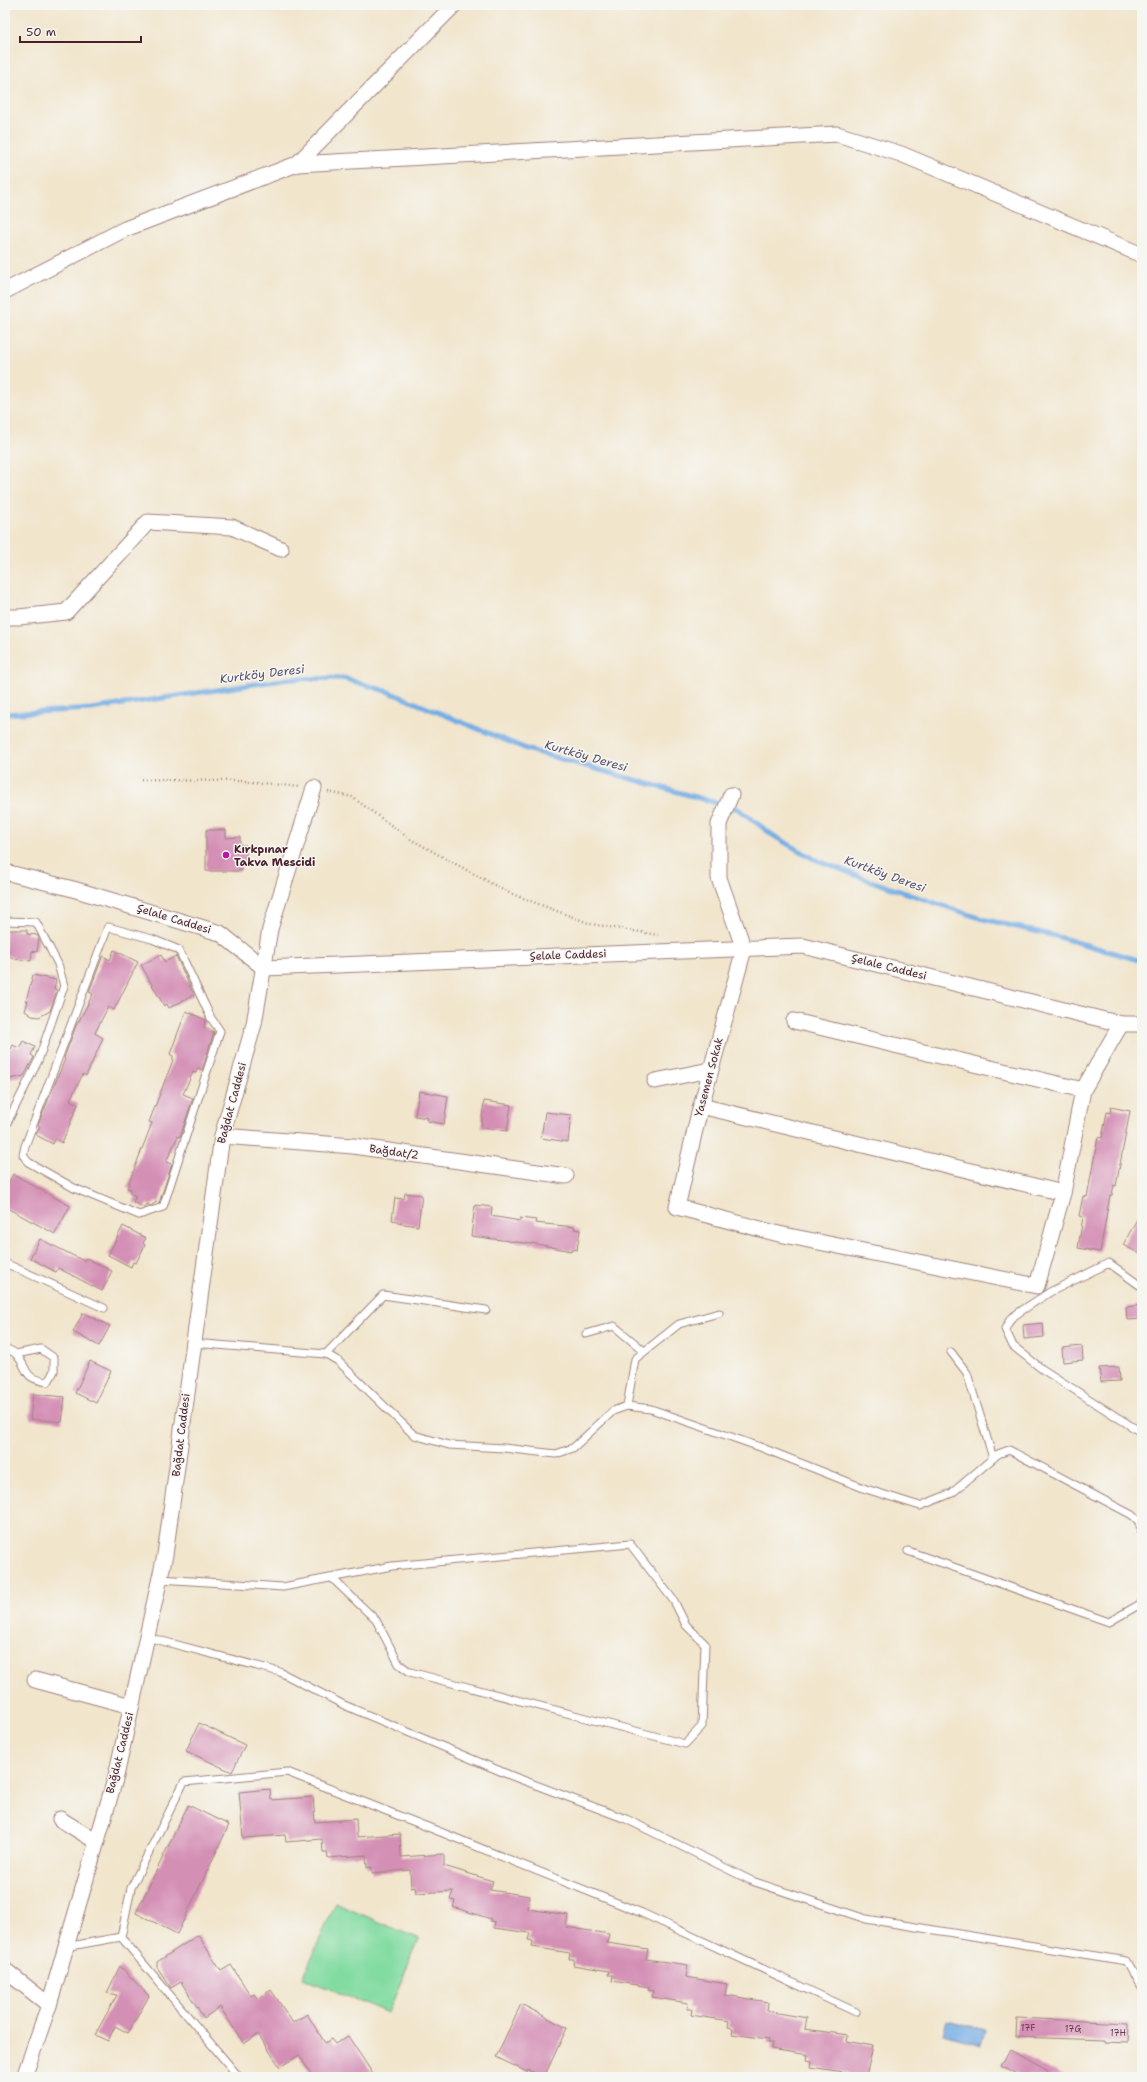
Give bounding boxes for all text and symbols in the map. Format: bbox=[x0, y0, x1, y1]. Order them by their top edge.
scale bar bbox=[20, 18, 141, 44]
text: 50 m bbox=[26, 24, 56, 40]
water label: Kurtköy Deresi bbox=[219, 661, 306, 687]
water label: Kurtköy Deresi bbox=[543, 737, 630, 776]
place label: Kırkpınar Takva Mescidi bbox=[234, 842, 315, 870]
marker: Kırkpınar Takva Mescidi bbox=[221, 850, 231, 860]
water label: Kurtköy Deresi bbox=[842, 852, 928, 896]
street label: Şelale Caddesi bbox=[135, 901, 213, 937]
street label: Şelale Caddesi bbox=[529, 946, 607, 964]
street label: Şelale Caddesi bbox=[850, 950, 928, 984]
street label: Yasemen Sokak bbox=[691, 1036, 727, 1118]
street label: Bağdat Caddesi bbox=[214, 1061, 250, 1145]
street label: Bağdat/2 bbox=[368, 1141, 420, 1163]
street label: Bağdat Caddesi bbox=[168, 1393, 194, 1477]
street label: Bağdat Caddesi bbox=[103, 1711, 137, 1795]
house number: 17F bbox=[1021, 2022, 1035, 2034]
house number: 17G bbox=[1065, 2023, 1081, 2035]
house number: 17H bbox=[1110, 2027, 1126, 2039]

